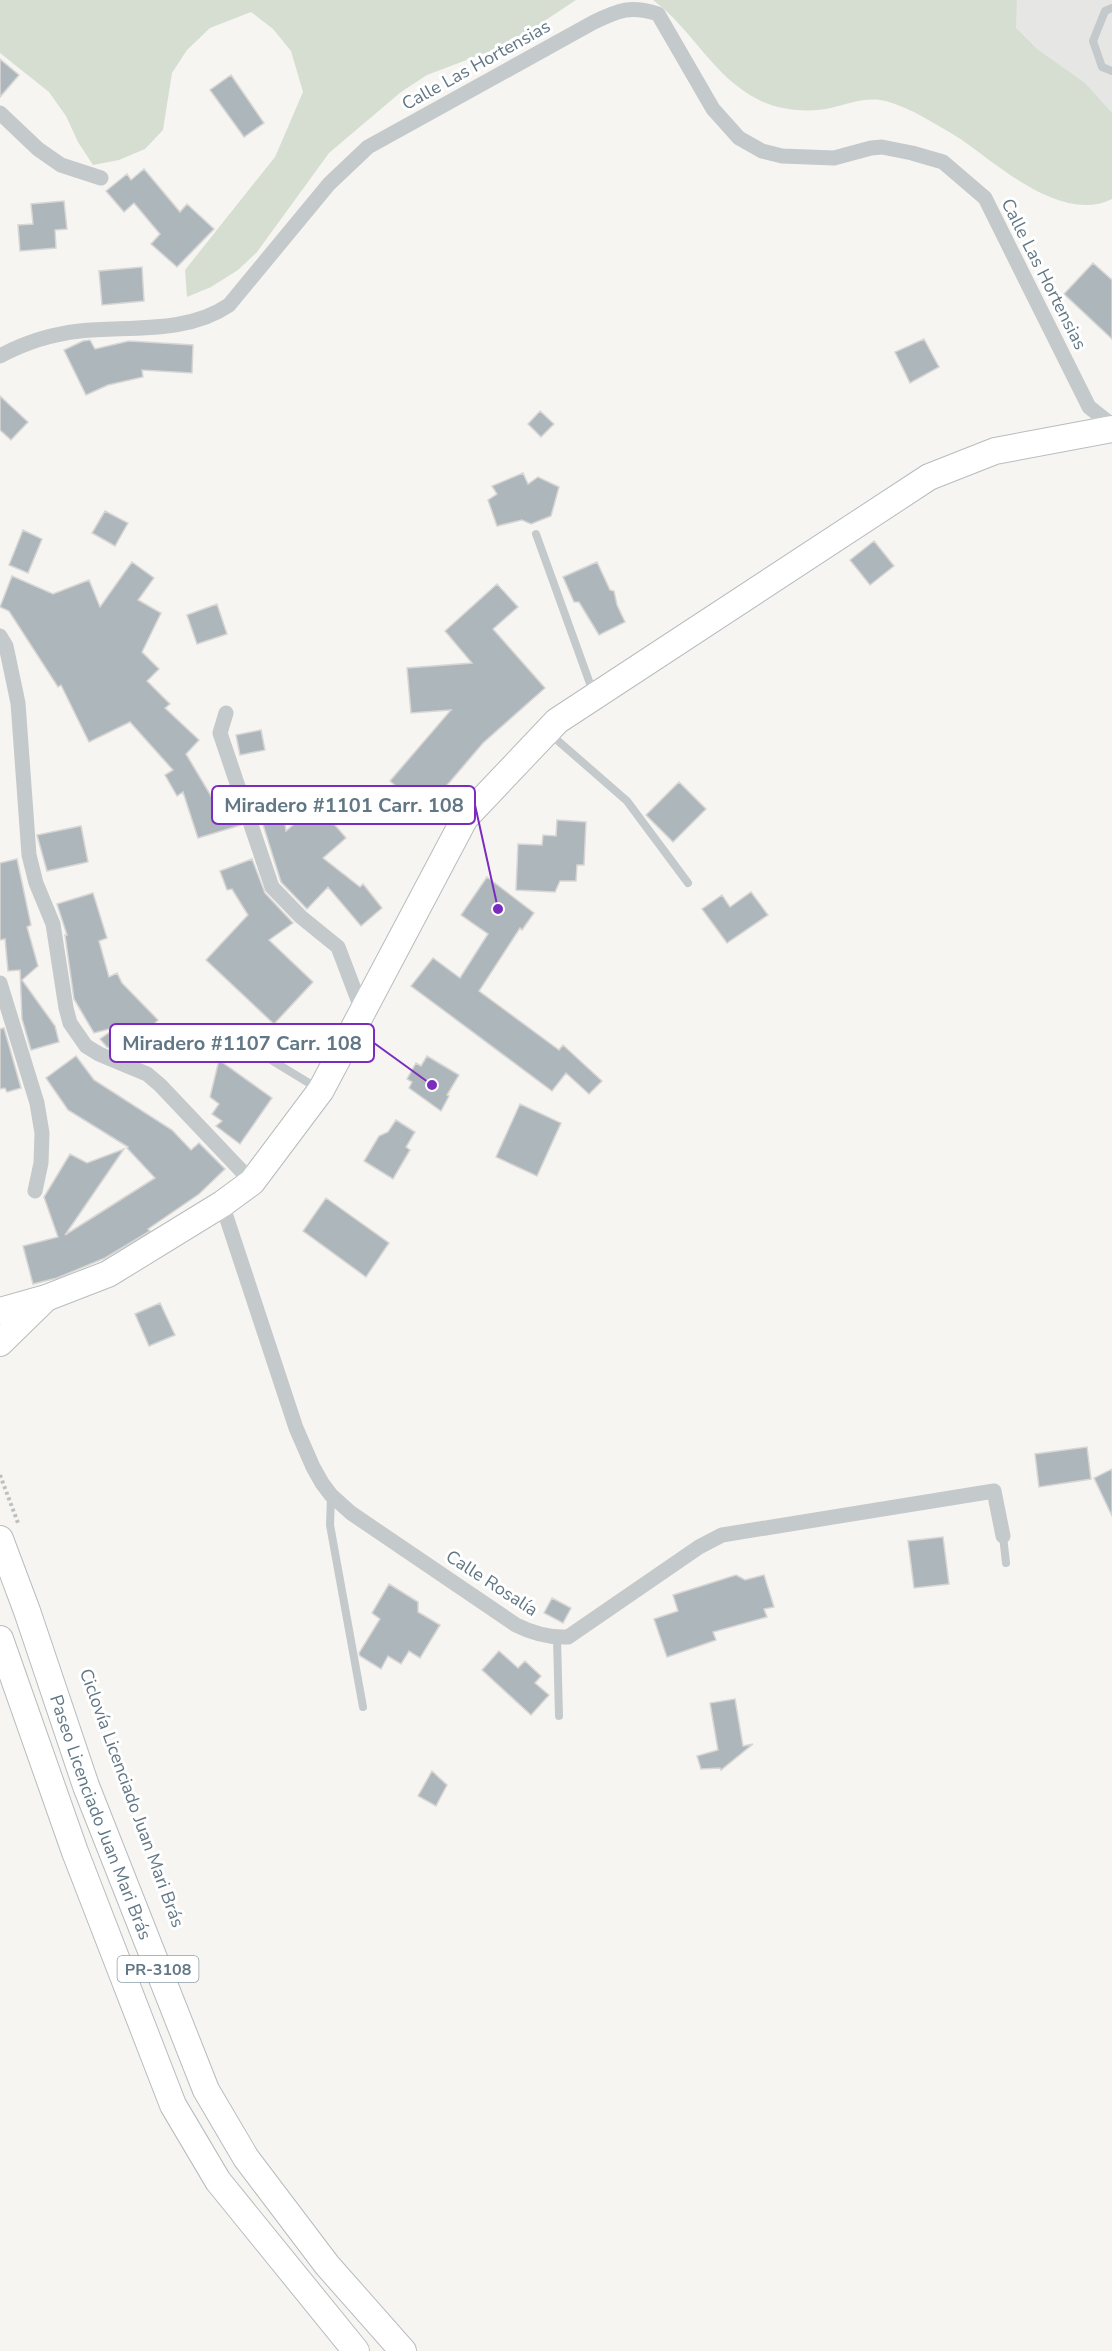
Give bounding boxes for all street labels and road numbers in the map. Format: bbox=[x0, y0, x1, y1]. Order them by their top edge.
street label: Calle Las Hortensias bbox=[397, 14, 555, 116]
street label: Calle Las Hortensias bbox=[996, 194, 1092, 354]
street label: Calle Rosalía bbox=[441, 1544, 543, 1622]
street label: Ciclovía Licenciado Juan Mari Brás bbox=[74, 1665, 190, 1931]
street label: Paseo Licenciado Juan Mari Brás bbox=[44, 1692, 158, 1943]
road number: PR-3108 bbox=[118, 1956, 198, 1982]

